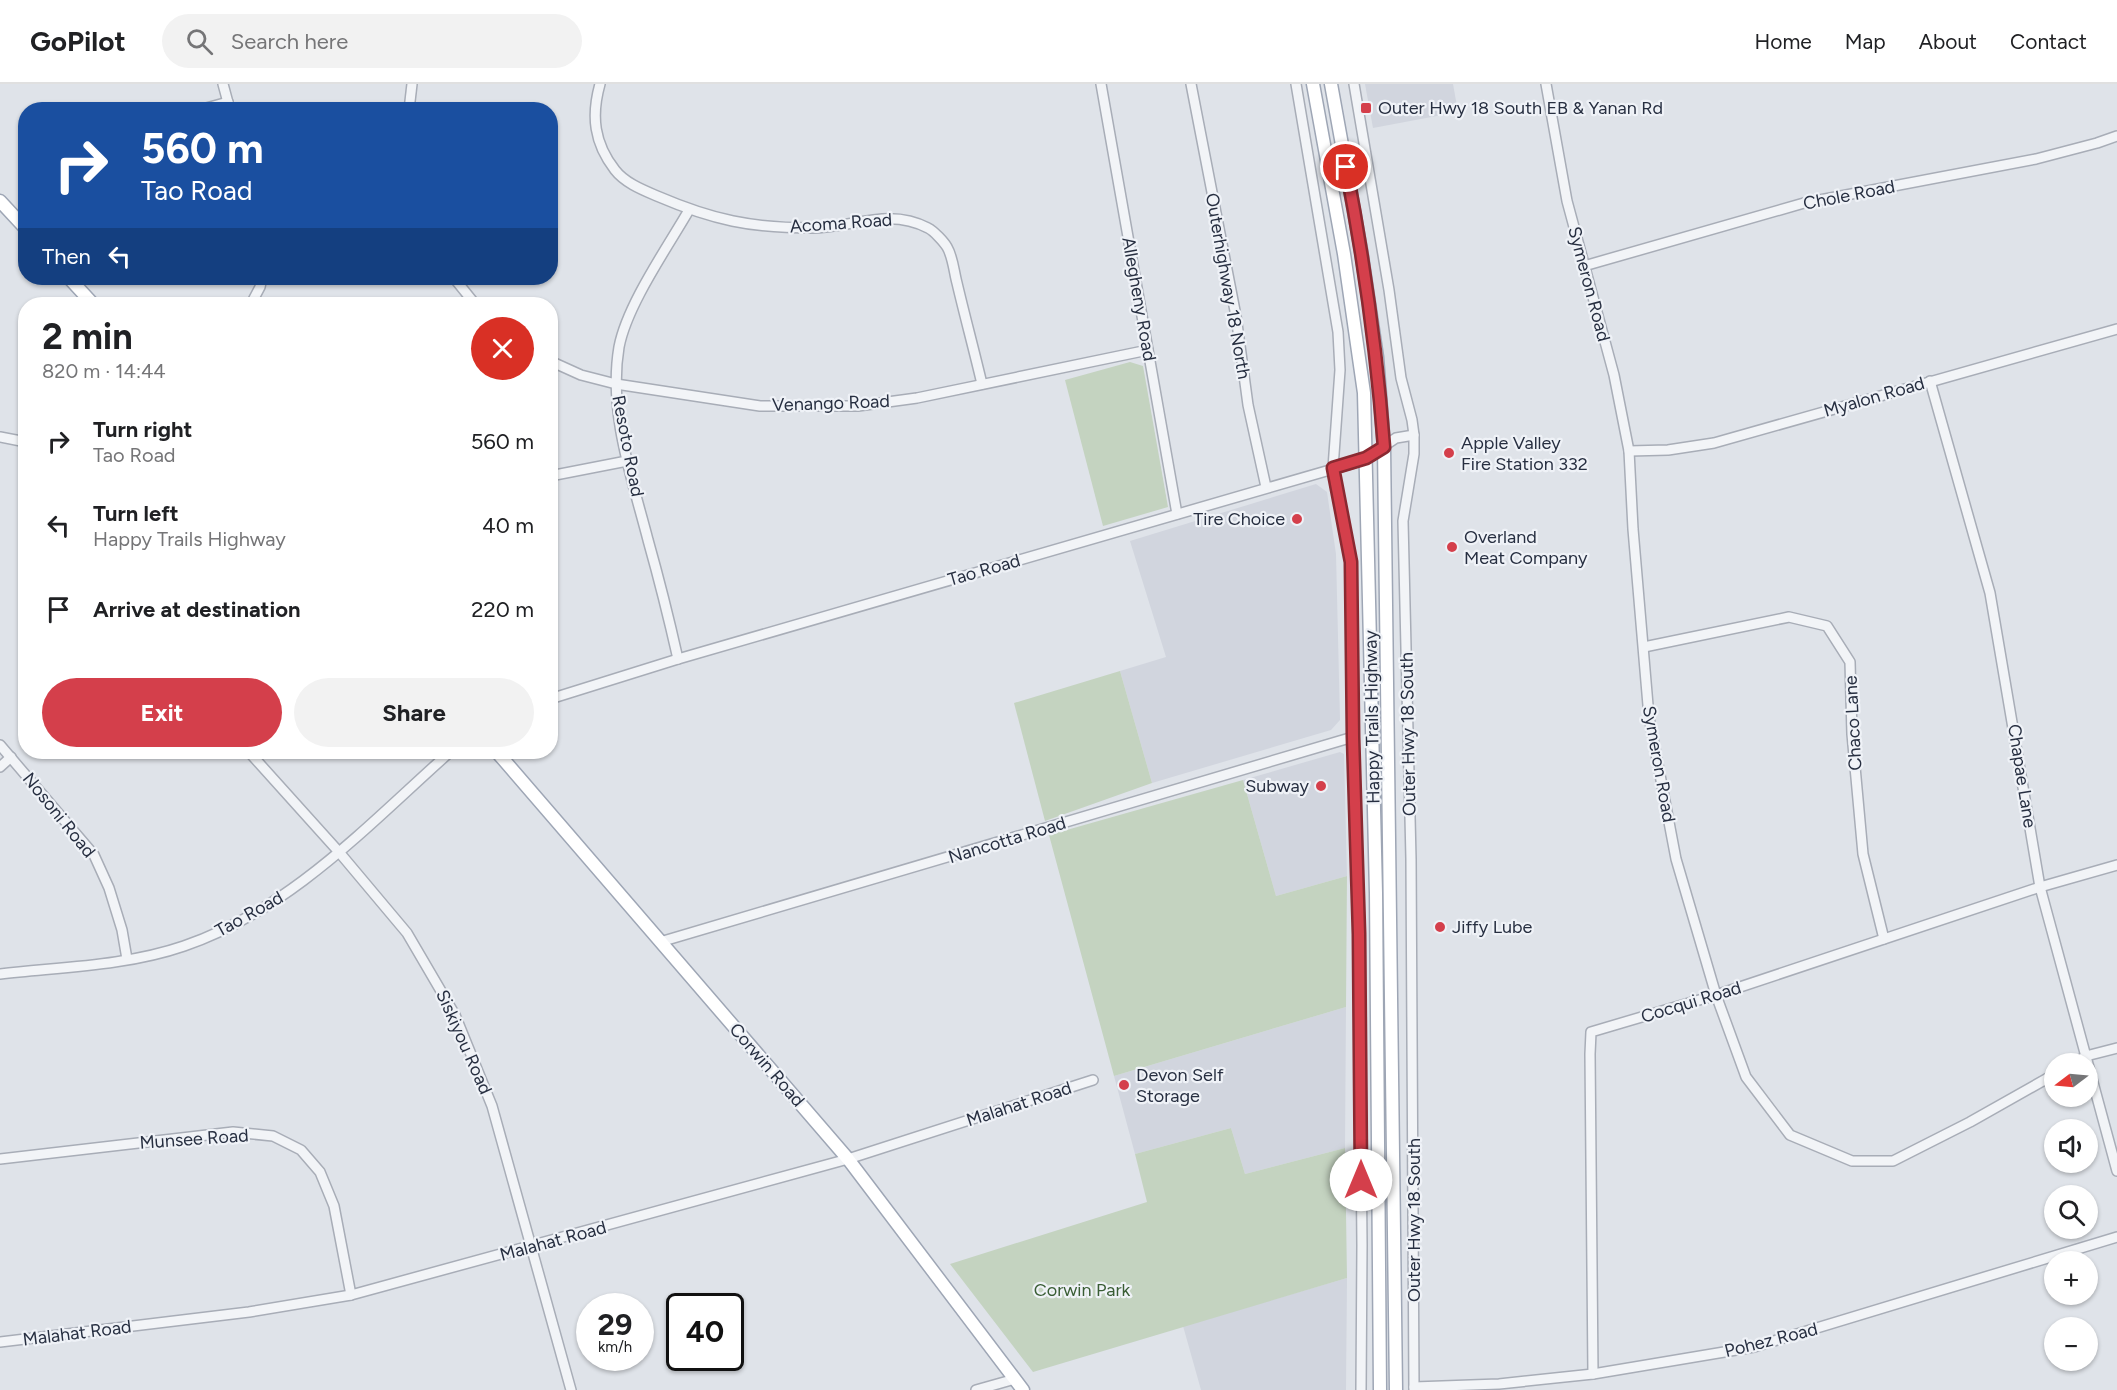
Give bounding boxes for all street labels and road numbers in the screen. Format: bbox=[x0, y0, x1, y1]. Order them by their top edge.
street label: Chole Road bbox=[1801, 175, 1897, 215]
street label: Outerhighway 18 North bbox=[1201, 191, 1255, 381]
street label: Acoma Road bbox=[789, 208, 893, 238]
street label: Symeron Road bbox=[1563, 224, 1615, 344]
street label: Allegheny Road bbox=[1117, 235, 1161, 363]
street label: Myalon Road bbox=[1821, 372, 1927, 422]
street label: Venango Road bbox=[772, 390, 890, 416]
street label: Resoto Road bbox=[607, 393, 649, 499]
street label: Tao Road bbox=[945, 549, 1023, 591]
street label: Happy Trails Highway bbox=[1359, 630, 1385, 804]
street label: Outer Hwy 18 South bbox=[1396, 652, 1420, 816]
street label: Chaco Lane bbox=[1840, 675, 1866, 771]
street label: Symeron Road bbox=[1638, 704, 1680, 824]
street label: Chapae Lane bbox=[2003, 723, 2041, 830]
street label: Nosoni Road bbox=[18, 768, 100, 862]
street label: Nancotta Road bbox=[945, 812, 1069, 868]
street label: Tao Road bbox=[211, 886, 287, 942]
street label: Cocqui Road bbox=[1638, 976, 1744, 1028]
street label: Siskiyou Road bbox=[431, 986, 497, 1098]
street label: Corwin Road bbox=[725, 1019, 809, 1111]
street label: Malahat Road bbox=[964, 1077, 1074, 1131]
street label: Munsee Road bbox=[139, 1124, 249, 1154]
street label: Outer Hwy 18 South bbox=[1403, 1138, 1425, 1302]
street label: Malahat Road bbox=[497, 1216, 609, 1266]
street label: Malahat Road bbox=[21, 1315, 133, 1351]
street label: Pohez Road bbox=[1722, 1318, 1820, 1362]

